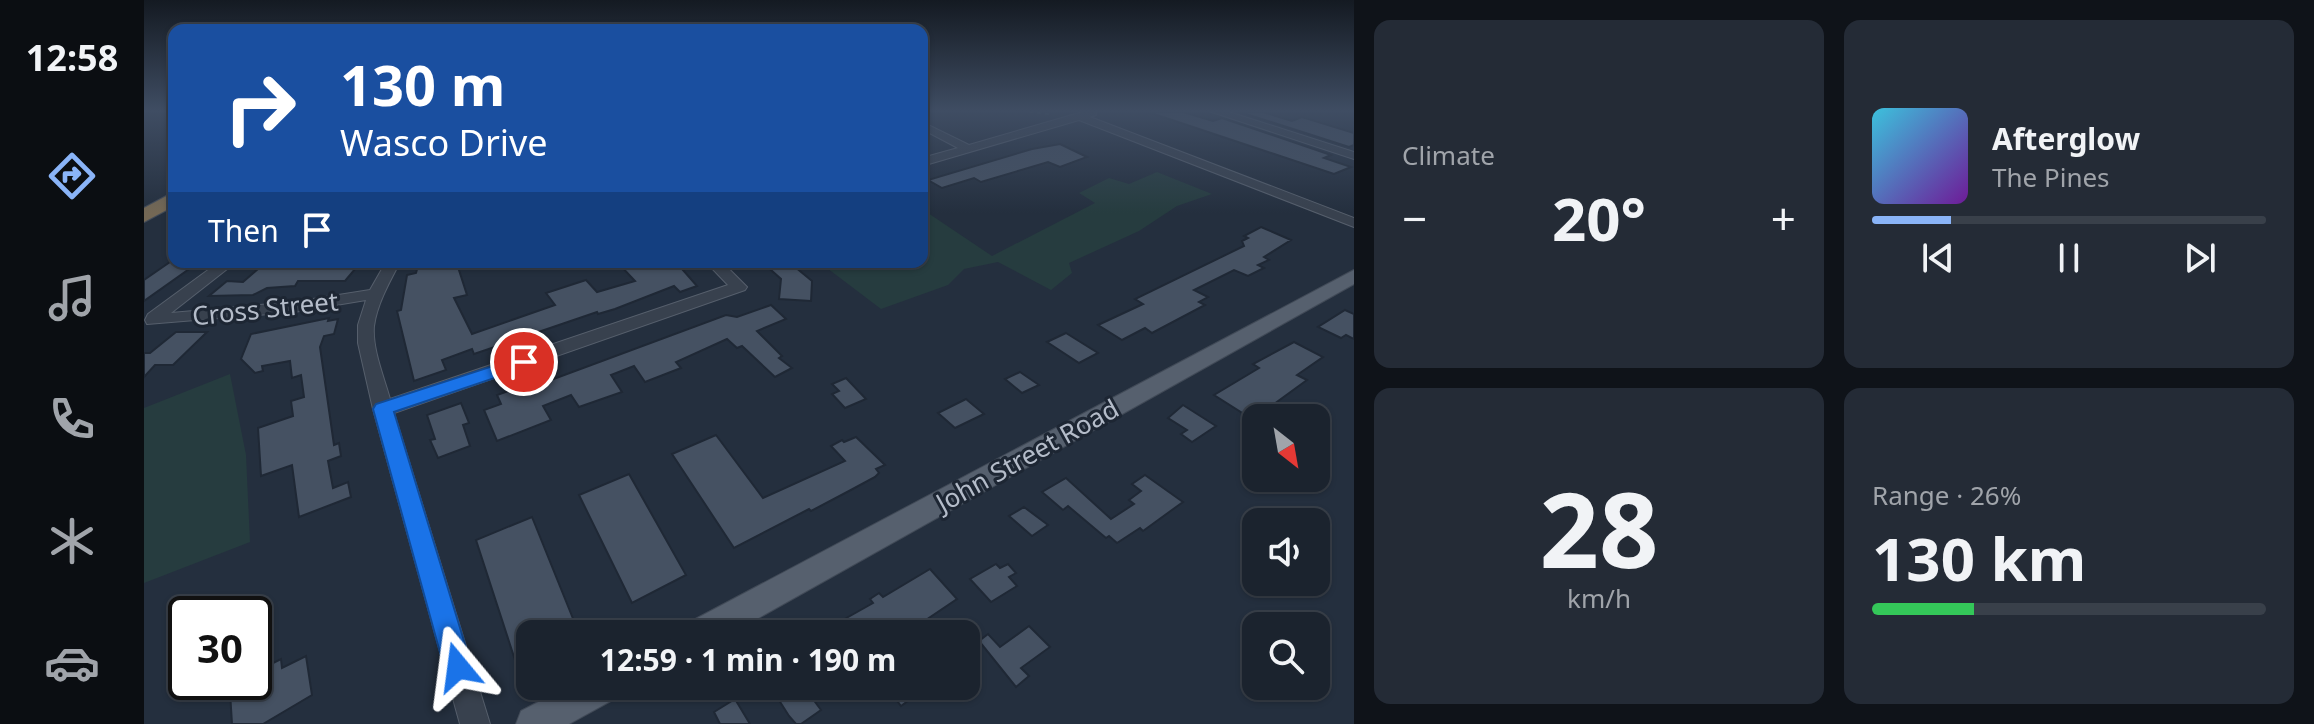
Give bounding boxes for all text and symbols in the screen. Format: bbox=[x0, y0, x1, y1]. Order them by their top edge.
text: 12:58 bbox=[26, 33, 118, 82]
text: 130 m bbox=[340, 46, 505, 122]
icon: right bbox=[208, 56, 312, 160]
text: Wasco Drive bbox=[340, 118, 548, 167]
text: Afterglow bbox=[1992, 118, 2140, 159]
text: Climate bbox=[1402, 137, 1495, 173]
icon: directions bbox=[44, 148, 100, 204]
text: The Pines bbox=[1992, 159, 2110, 195]
text: 20° bbox=[1552, 177, 1646, 259]
text: − bbox=[1402, 188, 1427, 248]
text: + bbox=[1771, 188, 1796, 248]
icon: arrive bbox=[295, 208, 339, 252]
text: Then bbox=[208, 210, 279, 251]
icon: previous bbox=[1916, 236, 1960, 280]
icon: pause bbox=[2047, 236, 2091, 280]
icon: next bbox=[2178, 236, 2222, 280]
icon: music bbox=[44, 270, 100, 326]
street label: Cross Street bbox=[190, 282, 340, 334]
pin bbox=[490, 328, 558, 396]
icon: arrive bbox=[502, 340, 546, 384]
street label: John Street Road bbox=[927, 390, 1125, 522]
icon: phone bbox=[44, 391, 100, 447]
north arrow bbox=[1242, 404, 1330, 492]
map controls bbox=[1242, 404, 1330, 700]
text: 28 bbox=[1540, 457, 1658, 598]
text: Range · 26% bbox=[1872, 477, 2021, 513]
button: sound bbox=[1242, 508, 1330, 596]
icon: climate bbox=[44, 513, 100, 569]
text: 130 km bbox=[1872, 517, 2086, 599]
text: km/h bbox=[1567, 580, 1631, 616]
speed limit sign: 30 bbox=[168, 596, 272, 700]
button: search bbox=[1242, 612, 1330, 700]
position arrow bbox=[416, 625, 500, 709]
icon: car bbox=[44, 635, 100, 691]
text: 12:59 · 1 min · 190 m bbox=[600, 639, 896, 680]

